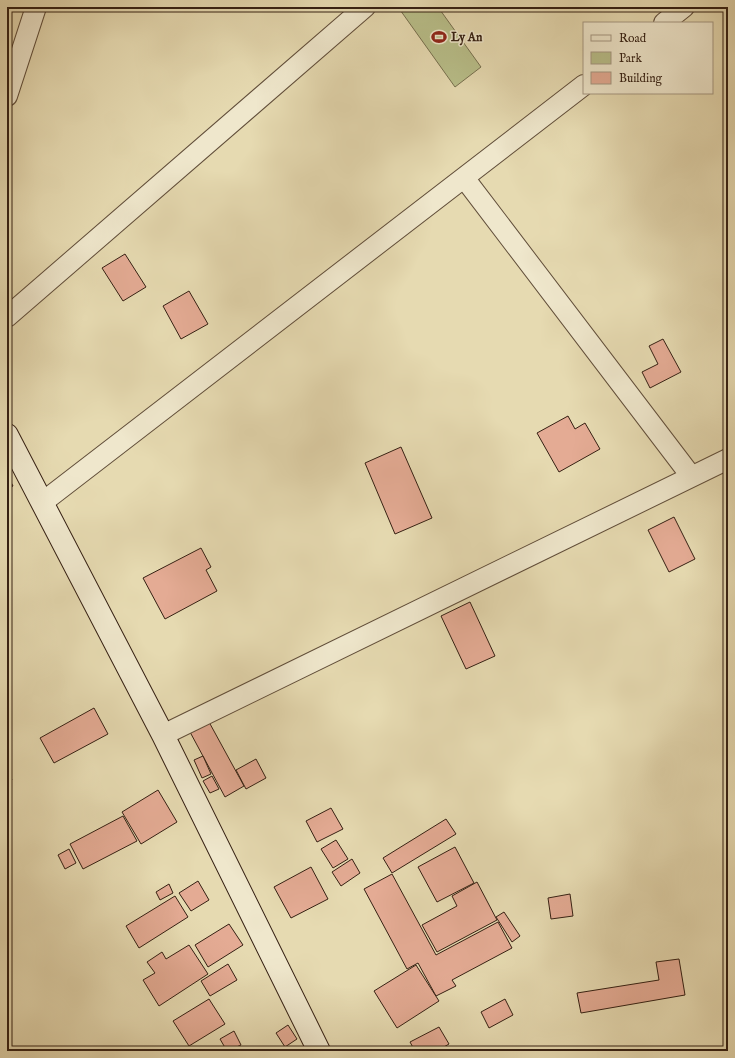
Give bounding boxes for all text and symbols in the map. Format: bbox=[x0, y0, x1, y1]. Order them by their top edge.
legend bbox=[583, 22, 713, 94]
sports icon: Ly An bbox=[430, 28, 448, 46]
place label: Ly An bbox=[450, 30, 483, 46]
text: Road bbox=[619, 31, 647, 46]
text: Park bbox=[619, 51, 642, 66]
text: Building bbox=[619, 71, 663, 86]

